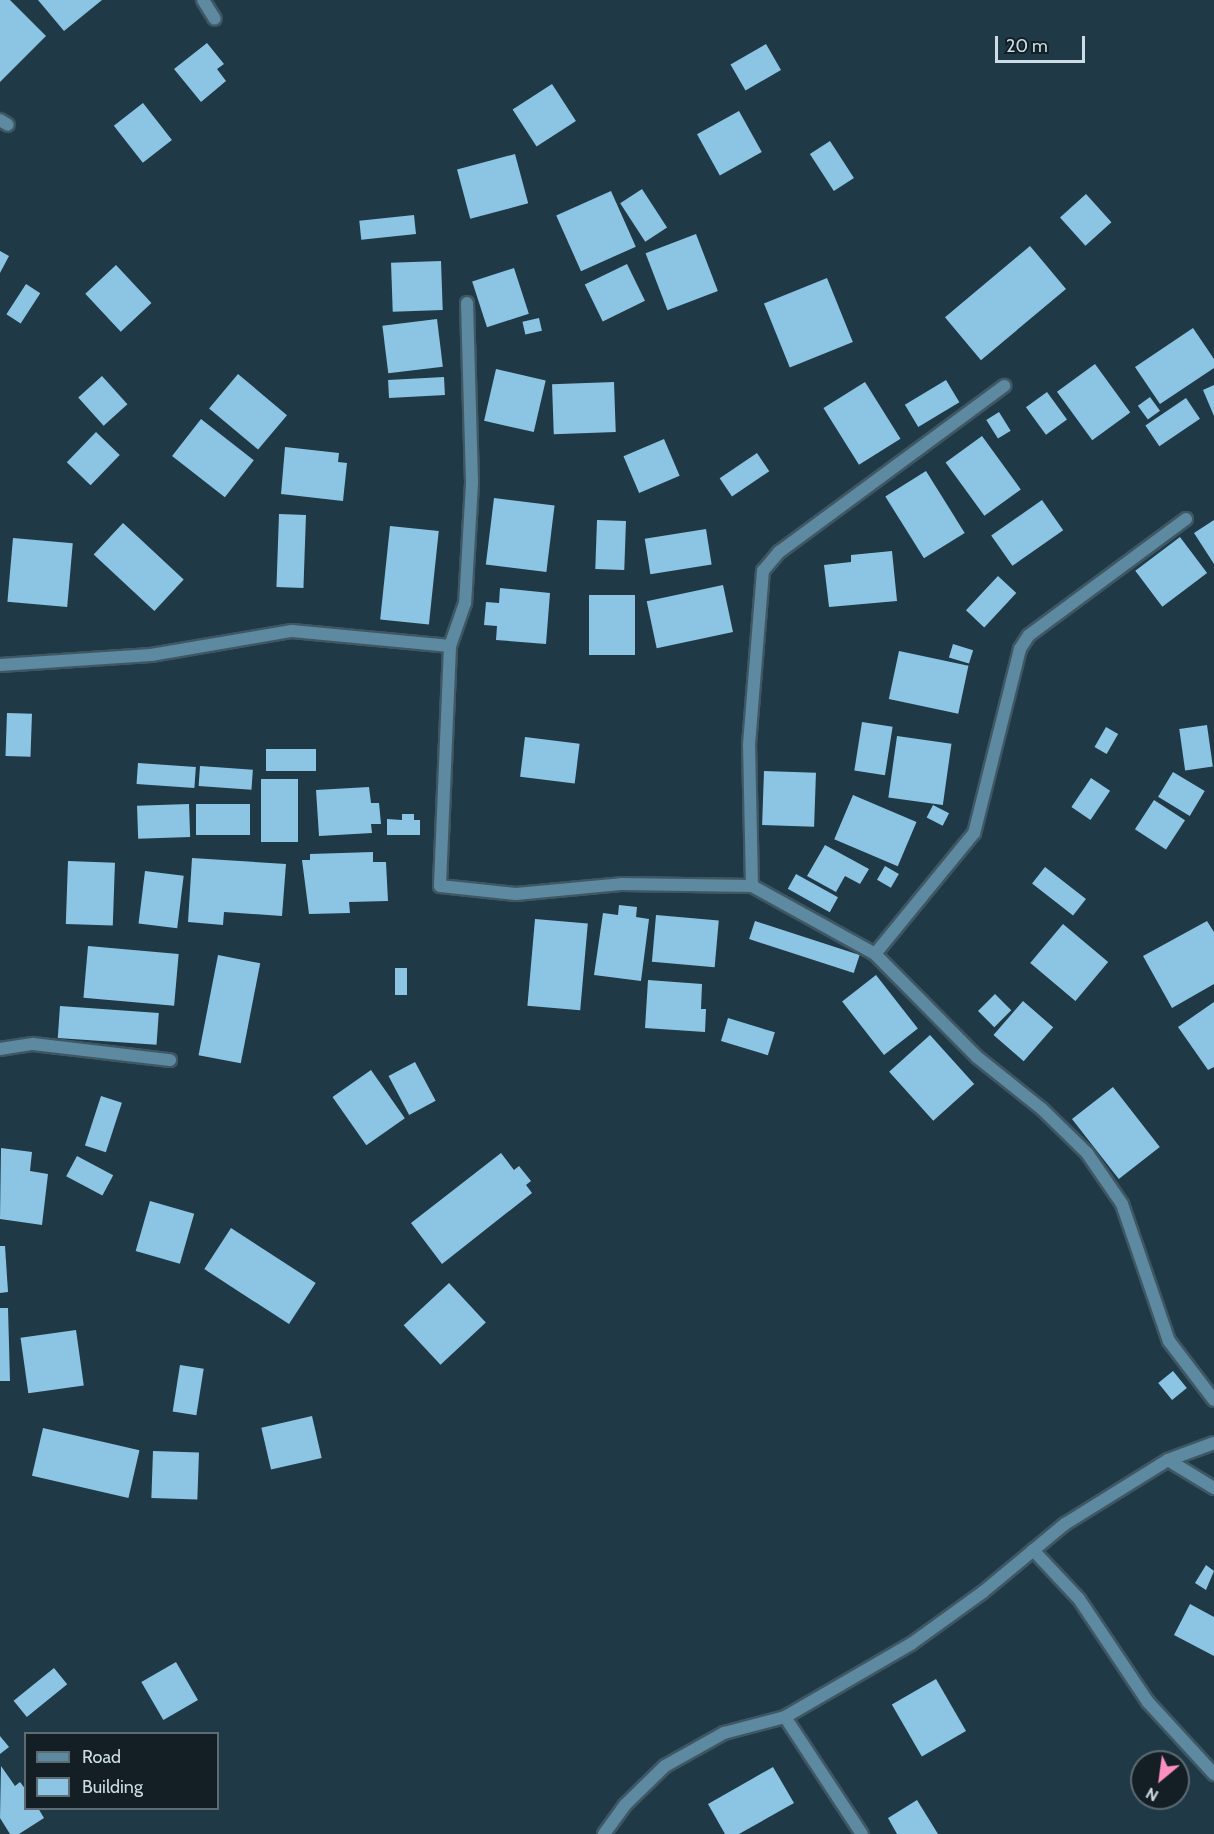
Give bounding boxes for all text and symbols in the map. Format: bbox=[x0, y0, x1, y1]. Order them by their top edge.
scale bar bbox=[998, 24, 1088, 62]
text: 20 m bbox=[1006, 35, 1048, 57]
legend bbox=[24, 1732, 219, 1810]
text: Road bbox=[82, 1746, 121, 1768]
north arrow bbox=[1130, 1750, 1190, 1810]
text: Building bbox=[82, 1776, 143, 1798]
text: N bbox=[1142, 1783, 1162, 1805]

